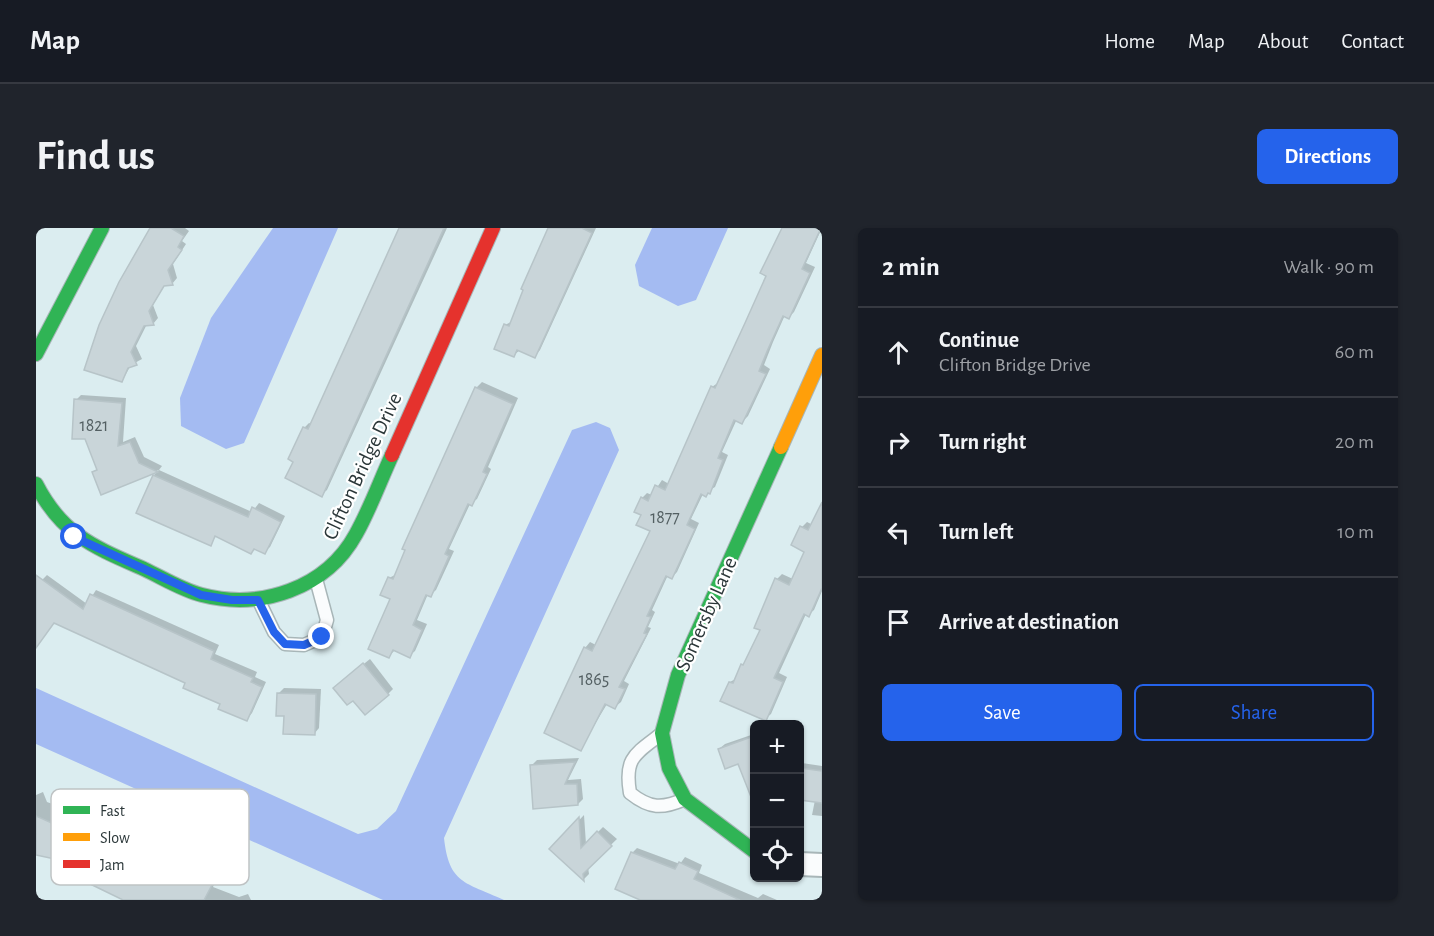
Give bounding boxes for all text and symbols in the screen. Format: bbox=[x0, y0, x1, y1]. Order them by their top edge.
text: Map bbox=[30, 27, 80, 55]
text: Home bbox=[1104, 31, 1155, 52]
text: Map bbox=[1188, 31, 1225, 52]
text: About bbox=[1258, 31, 1308, 52]
text: Contact bbox=[1341, 31, 1404, 52]
button: Directions bbox=[1257, 129, 1398, 184]
text: Find us bbox=[36, 135, 155, 177]
text: 2 min bbox=[882, 254, 940, 280]
text: Walk · 90 m bbox=[1283, 257, 1374, 277]
text: Continue bbox=[939, 329, 1019, 351]
icon: ahead bbox=[882, 336, 915, 369]
text: 60 m bbox=[1335, 342, 1374, 362]
text: Clifton Bridge Drive bbox=[939, 355, 1091, 375]
street label: Clifton Bridge Drive bbox=[319, 390, 406, 543]
house number: 1821 bbox=[79, 417, 109, 435]
icon: right bbox=[882, 426, 915, 459]
text: Turn right bbox=[939, 431, 1026, 453]
text: 20 m bbox=[1335, 432, 1374, 452]
house number: 1877 bbox=[650, 509, 680, 527]
icon: left bbox=[882, 516, 915, 549]
text: Turn left bbox=[939, 521, 1013, 543]
text: 10 m bbox=[1337, 522, 1374, 542]
route start bbox=[60, 523, 86, 549]
street label: Somersby Lane bbox=[672, 554, 741, 674]
icon: arrive bbox=[882, 606, 915, 639]
text: Arrive at destination bbox=[939, 611, 1119, 633]
route end bbox=[308, 623, 334, 649]
house number: 1865 bbox=[579, 671, 609, 689]
button: Save bbox=[882, 684, 1122, 741]
button: Share bbox=[1134, 684, 1374, 741]
map controls bbox=[750, 720, 804, 882]
button: + bbox=[750, 720, 804, 774]
button: − bbox=[750, 774, 804, 828]
legend bbox=[51, 789, 249, 885]
text: Fast bbox=[100, 803, 125, 819]
button: locate bbox=[750, 828, 804, 882]
text: Slow bbox=[100, 830, 130, 846]
text: Jam bbox=[100, 857, 125, 873]

